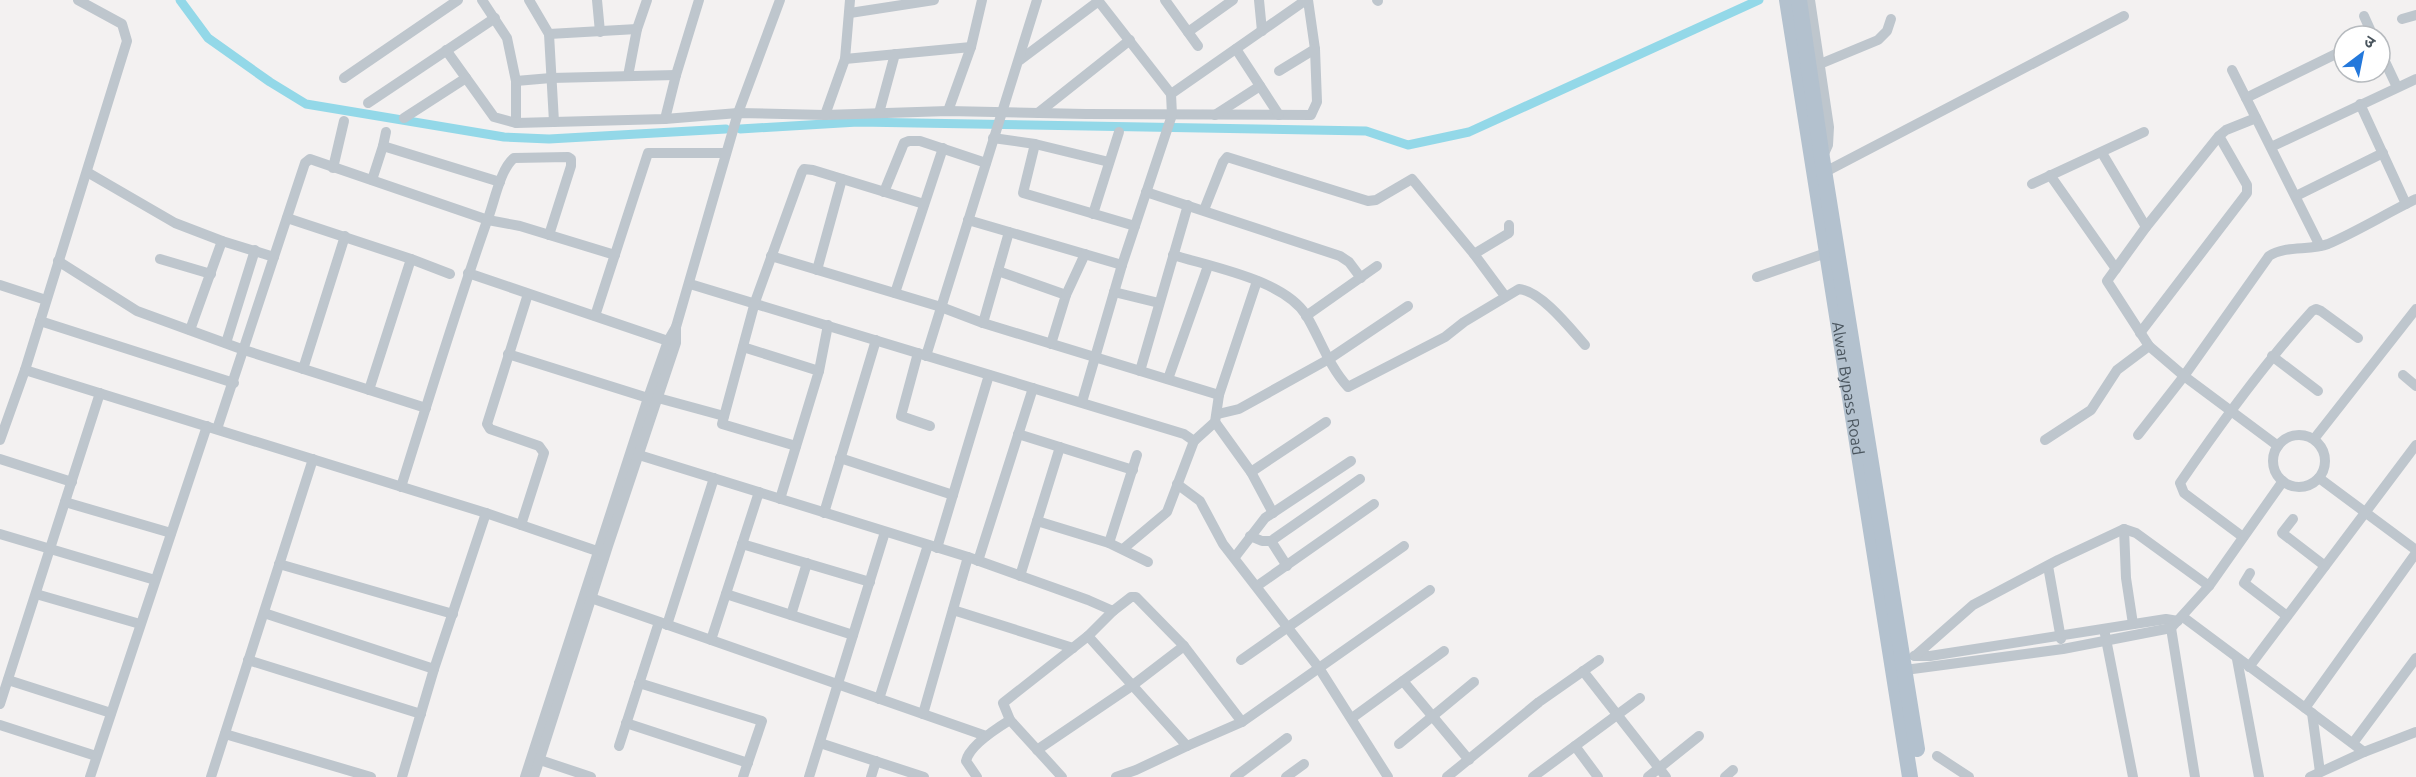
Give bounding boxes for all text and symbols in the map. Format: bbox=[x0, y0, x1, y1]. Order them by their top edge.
north arrow bbox=[2332, 24, 2392, 84]
text: उ bbox=[2361, 31, 2379, 52]
street label: Alwar Bypass Road bbox=[1829, 320, 1868, 456]

